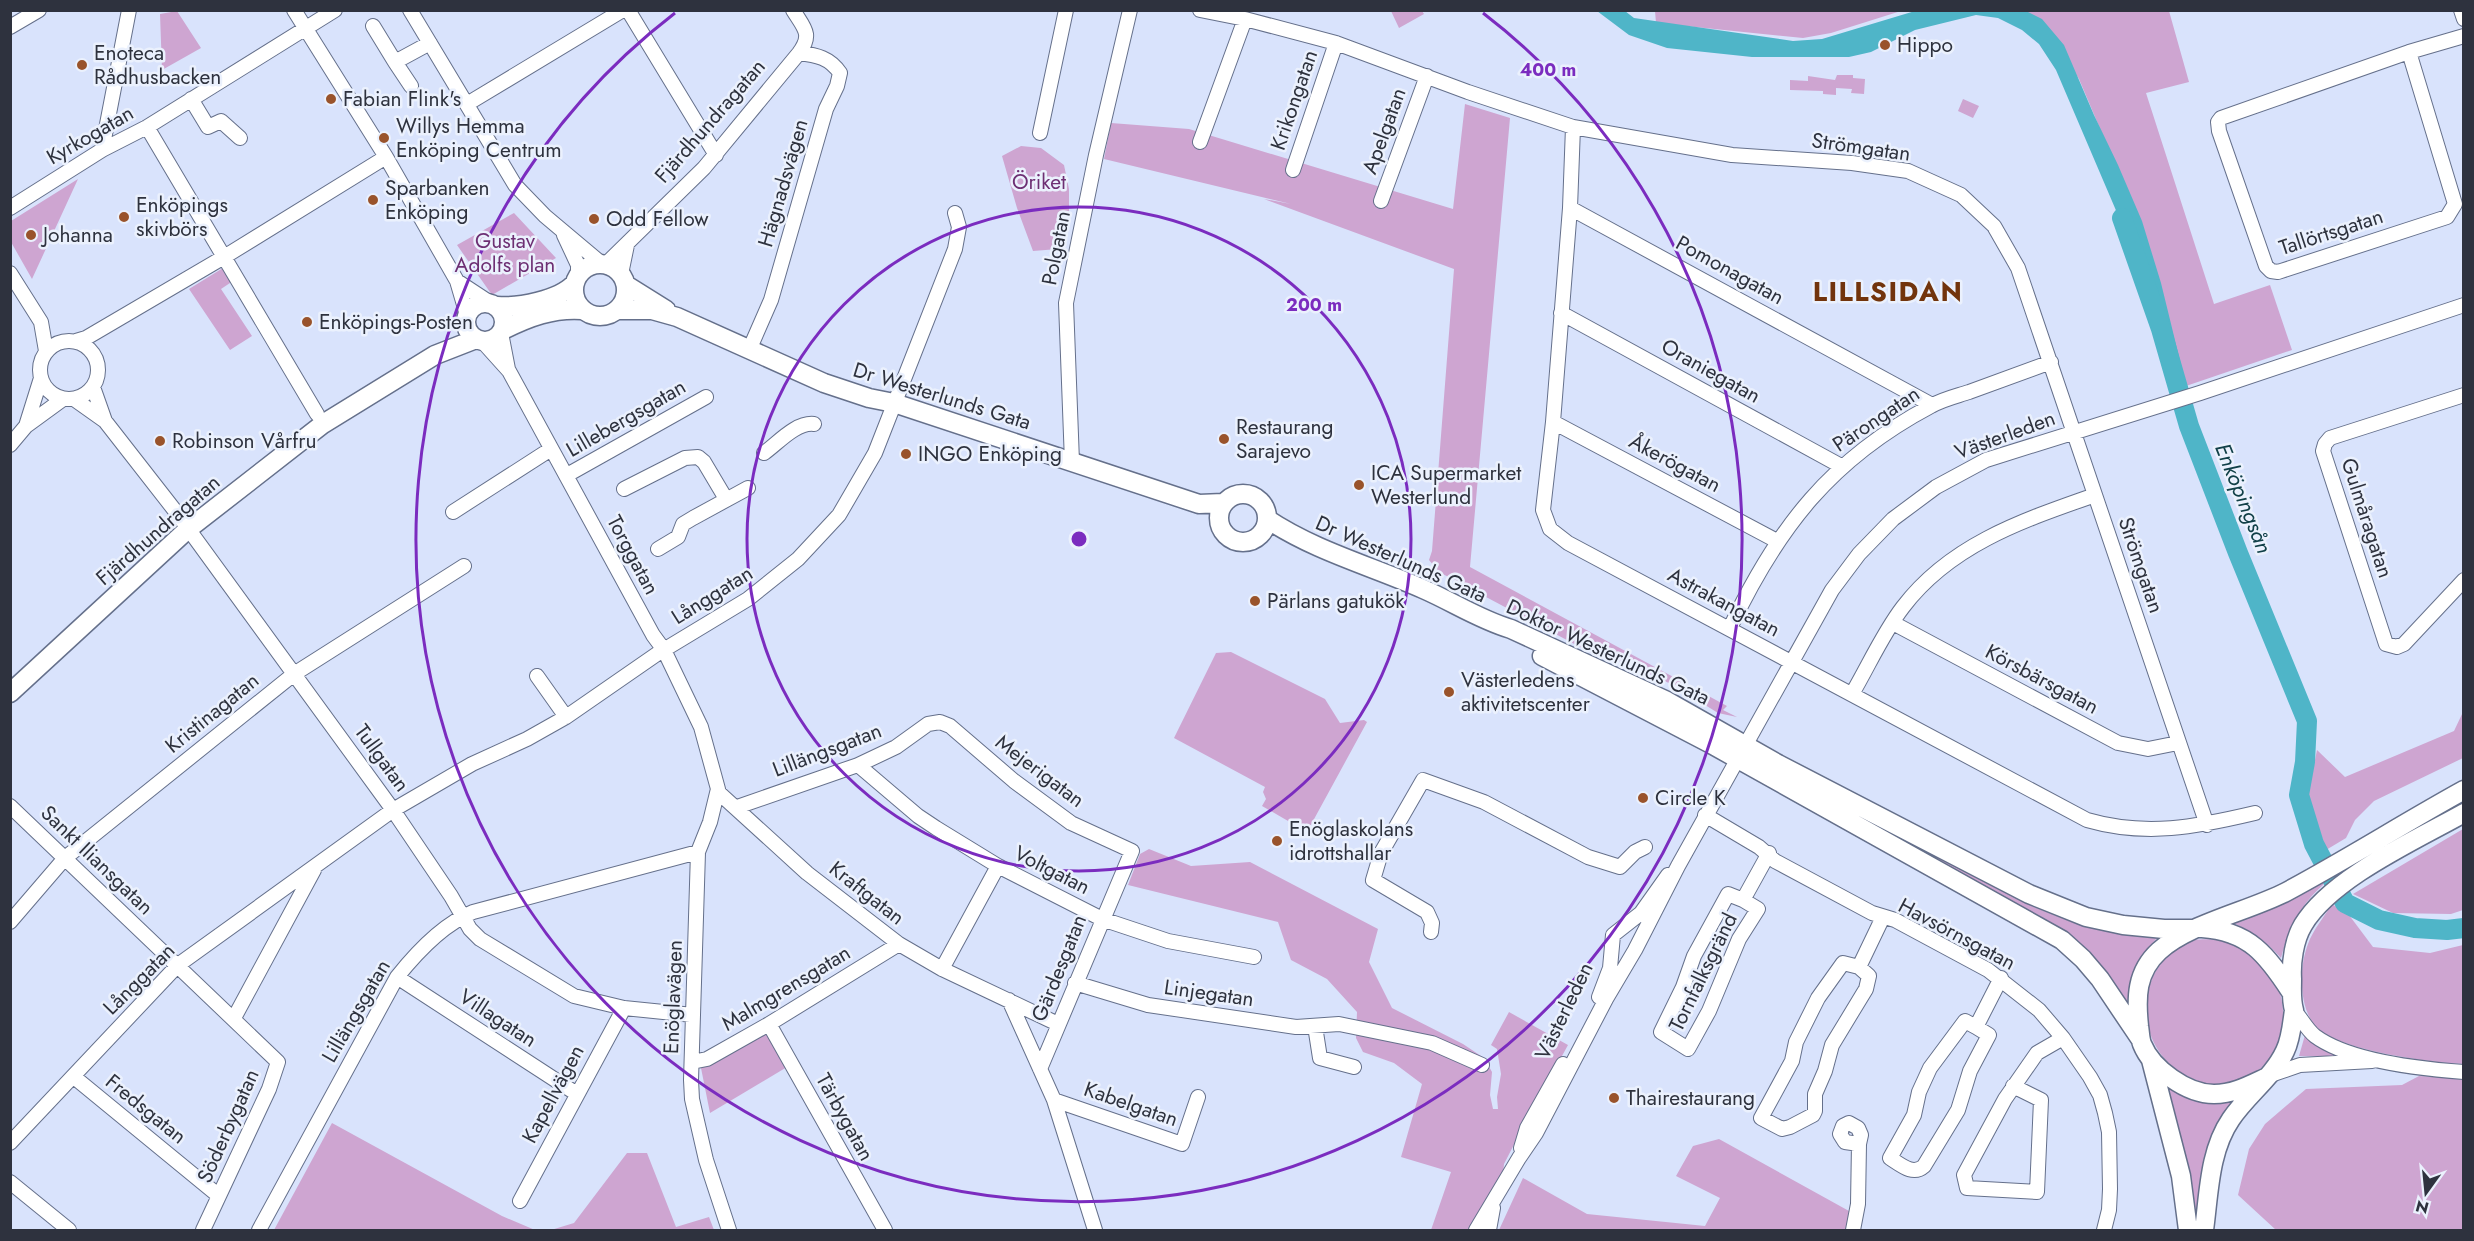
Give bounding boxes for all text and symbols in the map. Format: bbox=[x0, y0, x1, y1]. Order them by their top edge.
place label: Hippo bbox=[1897, 30, 1953, 60]
place label: Enoteca Rådhusbacken bbox=[94, 38, 221, 92]
marker: Hippo bbox=[1878, 38, 1892, 52]
street label: Krikongatan bbox=[1263, 46, 1325, 154]
street label: Fjärdhundragatan bbox=[648, 52, 772, 190]
text: 400 m bbox=[1520, 57, 1576, 83]
marker: Enoteca Rådhusbacken bbox=[75, 58, 89, 72]
place label: Fabian Flink's bbox=[343, 84, 461, 114]
street label: Apelgatan bbox=[1355, 84, 1413, 178]
marker: Fabian Flink's bbox=[324, 92, 338, 106]
street label: Kyrkogatan bbox=[41, 98, 139, 172]
place label: Willys Hemma Enköping Centrum bbox=[396, 111, 562, 165]
street label: Hägnadsvägen bbox=[750, 115, 816, 251]
street label: Strömgatan bbox=[1810, 125, 1912, 169]
marker: Willys Hemma Enköping Centrum bbox=[377, 131, 391, 145]
park label: Öriket bbox=[1012, 167, 1066, 197]
place label: Sparbanken Enköping bbox=[385, 173, 490, 227]
place label: Enköpings skivbörs bbox=[136, 190, 228, 244]
marker: Sparbanken Enköping bbox=[366, 193, 380, 207]
street label: Tallörtsgatan bbox=[2275, 201, 2387, 263]
place label: Odd Fellow bbox=[606, 204, 709, 234]
street label: Polgatan bbox=[1034, 208, 1078, 288]
marker: Enköpings skivbörs bbox=[117, 210, 131, 224]
marker: Odd Fellow bbox=[587, 212, 601, 226]
place label: Johanna bbox=[40, 220, 113, 250]
park label: Gustav Adolfs plan bbox=[455, 226, 555, 280]
marker: Johanna bbox=[24, 228, 38, 242]
street label: Pomonagatan bbox=[1670, 228, 1790, 312]
district label: LILLSIDAN bbox=[1813, 272, 1963, 311]
text: 200 m bbox=[1286, 292, 1342, 318]
place label: Enköpings-Posten bbox=[319, 307, 473, 337]
marker: Enköpings-Posten bbox=[300, 315, 314, 329]
street label: Oraniegatan bbox=[1656, 331, 1766, 411]
street label: Dr Westerlunds Gata bbox=[849, 355, 1035, 437]
street label: Lillebergsgatan bbox=[561, 372, 691, 464]
street label: Pärongatan bbox=[1826, 379, 1926, 459]
street label: Västerleden bbox=[1951, 403, 2059, 467]
place label: Restaurang Sarajevo bbox=[1236, 412, 1334, 466]
place label: Robinson Vårfru bbox=[172, 426, 316, 456]
street label: Åkerögatan bbox=[1624, 426, 1726, 500]
marker: Restaurang Sarajevo bbox=[1217, 432, 1231, 446]
marker: Robinson Vårfru bbox=[153, 434, 167, 448]
water label: Enköpingsån bbox=[2207, 438, 2281, 558]
place label: INGO Enköping bbox=[918, 439, 1062, 469]
marker: INGO Enköping bbox=[899, 447, 913, 461]
street label: Gulmåragatan bbox=[2334, 454, 2400, 582]
place label: ICA Supermarket Westerlund bbox=[1371, 458, 1521, 512]
street label: Fjärdhundragatan bbox=[89, 468, 227, 592]
marker: ICA Supermarket Westerlund bbox=[1352, 478, 1366, 492]
street label: Dr Westerlunds Gata bbox=[1311, 508, 1491, 610]
street label: Torggatan bbox=[600, 510, 666, 600]
street label: Strömgatan bbox=[2111, 513, 2171, 617]
centre of rings bbox=[1069, 529, 1089, 549]
street label: Långgatan bbox=[666, 558, 758, 632]
street label: Astrakangatan bbox=[1663, 560, 1785, 644]
place label: Pärlans gatukök bbox=[1267, 586, 1405, 616]
street label: Doktor Westerlunds Gata bbox=[1501, 592, 1715, 712]
marker: Pärlans gatukök bbox=[1248, 594, 1262, 608]
street label: Körsbärsgatan bbox=[1980, 637, 2104, 721]
place label: Västerledens aktivitetscenter bbox=[1461, 665, 1591, 719]
street label: Kristinagatan bbox=[159, 666, 265, 760]
marker: Västerledens aktivitetscenter bbox=[1442, 685, 1456, 699]
street label: Lillängsgatan bbox=[768, 715, 886, 785]
street label: Tullgatan bbox=[347, 718, 417, 798]
street label: Mejerigatan bbox=[989, 727, 1091, 815]
place label: Circle K bbox=[1655, 783, 1726, 813]
marker: Circle K bbox=[1636, 791, 1650, 805]
street label: Sankt Iliansgatan bbox=[34, 798, 160, 922]
place label: Enöglaskolans idrottshallar bbox=[1289, 814, 1413, 868]
marker: Enöglaskolans idrottshallar bbox=[1270, 834, 1284, 848]
street label: Voltgatan bbox=[1009, 838, 1095, 902]
street label: Kraftgatan bbox=[823, 854, 911, 932]
street label: Havsörnsgatan bbox=[1893, 890, 2021, 978]
street label: Tornfalksgränd bbox=[1661, 908, 1745, 1036]
street label: Gärdesgatan bbox=[1024, 910, 1094, 1026]
street label: Långgatan bbox=[96, 936, 182, 1022]
street label: Malmgrensgatan bbox=[716, 938, 856, 1038]
street label: Enöglavägen bbox=[656, 939, 690, 1055]
street label: Lillängsgatan bbox=[314, 954, 398, 1068]
street label: Västerleden bbox=[1527, 957, 1601, 1065]
street label: Linjegatan bbox=[1162, 972, 1256, 1014]
street label: Villagatan bbox=[453, 982, 543, 1054]
street label: Kapellvägen bbox=[514, 1039, 592, 1149]
street label: Söderbygatan bbox=[190, 1064, 266, 1188]
street label: Fredsgatan bbox=[99, 1067, 193, 1151]
street label: Tärbygatan bbox=[809, 1068, 881, 1166]
street label: Kabelgatan bbox=[1080, 1074, 1182, 1134]
place label: Thairestaurang bbox=[1626, 1083, 1755, 1113]
marker: Thairestaurang bbox=[1607, 1091, 1621, 1105]
north arrow bbox=[2396, 1163, 2456, 1223]
text: N bbox=[2413, 1194, 2431, 1220]

